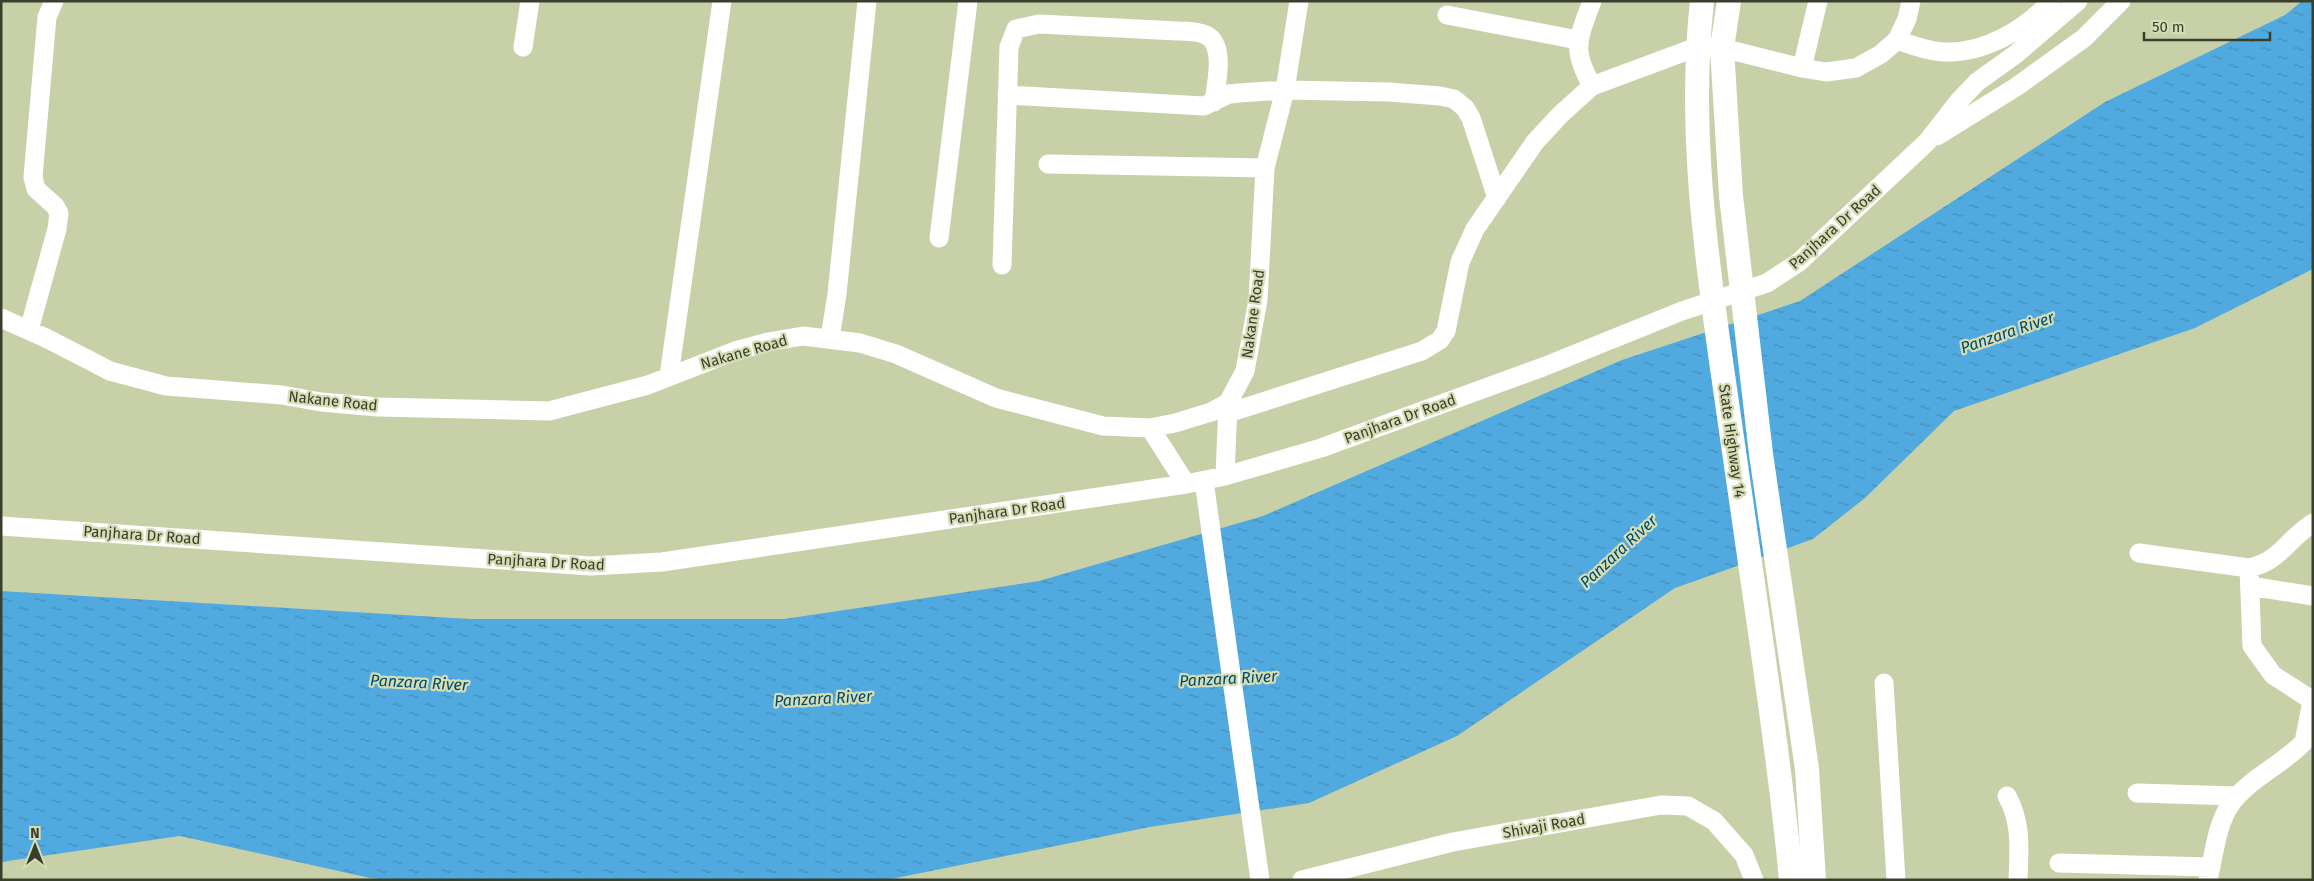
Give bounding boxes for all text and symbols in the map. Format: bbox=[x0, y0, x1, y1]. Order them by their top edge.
scale bar bbox=[2144, 10, 2270, 42]
text: 50 m bbox=[2152, 18, 2185, 36]
street label: Panjhara Dr Road bbox=[1785, 181, 1885, 273]
street label: Nakane Road bbox=[1238, 268, 1268, 360]
water label: Panzara River bbox=[1958, 307, 2057, 357]
street label: Nakane Road bbox=[698, 331, 790, 373]
street label: State Highway 14 bbox=[1715, 383, 1749, 499]
street label: Nakane Road bbox=[288, 387, 378, 415]
street label: Panjhara Dr Road bbox=[1342, 390, 1458, 448]
street label: Panjhara Dr Road bbox=[948, 494, 1066, 528]
water label: Panzara River bbox=[1576, 510, 1661, 592]
street label: Panjhara Dr Road bbox=[83, 522, 201, 548]
street label: Panjhara Dr Road bbox=[487, 550, 605, 574]
water label: Panzara River bbox=[1179, 666, 1278, 691]
water label: Panzara River bbox=[370, 670, 469, 695]
water label: Panzara River bbox=[774, 686, 873, 711]
street label: Shivaji Road bbox=[1501, 810, 1587, 842]
north arrow bbox=[10, 821, 60, 871]
text: N bbox=[30, 825, 40, 842]

